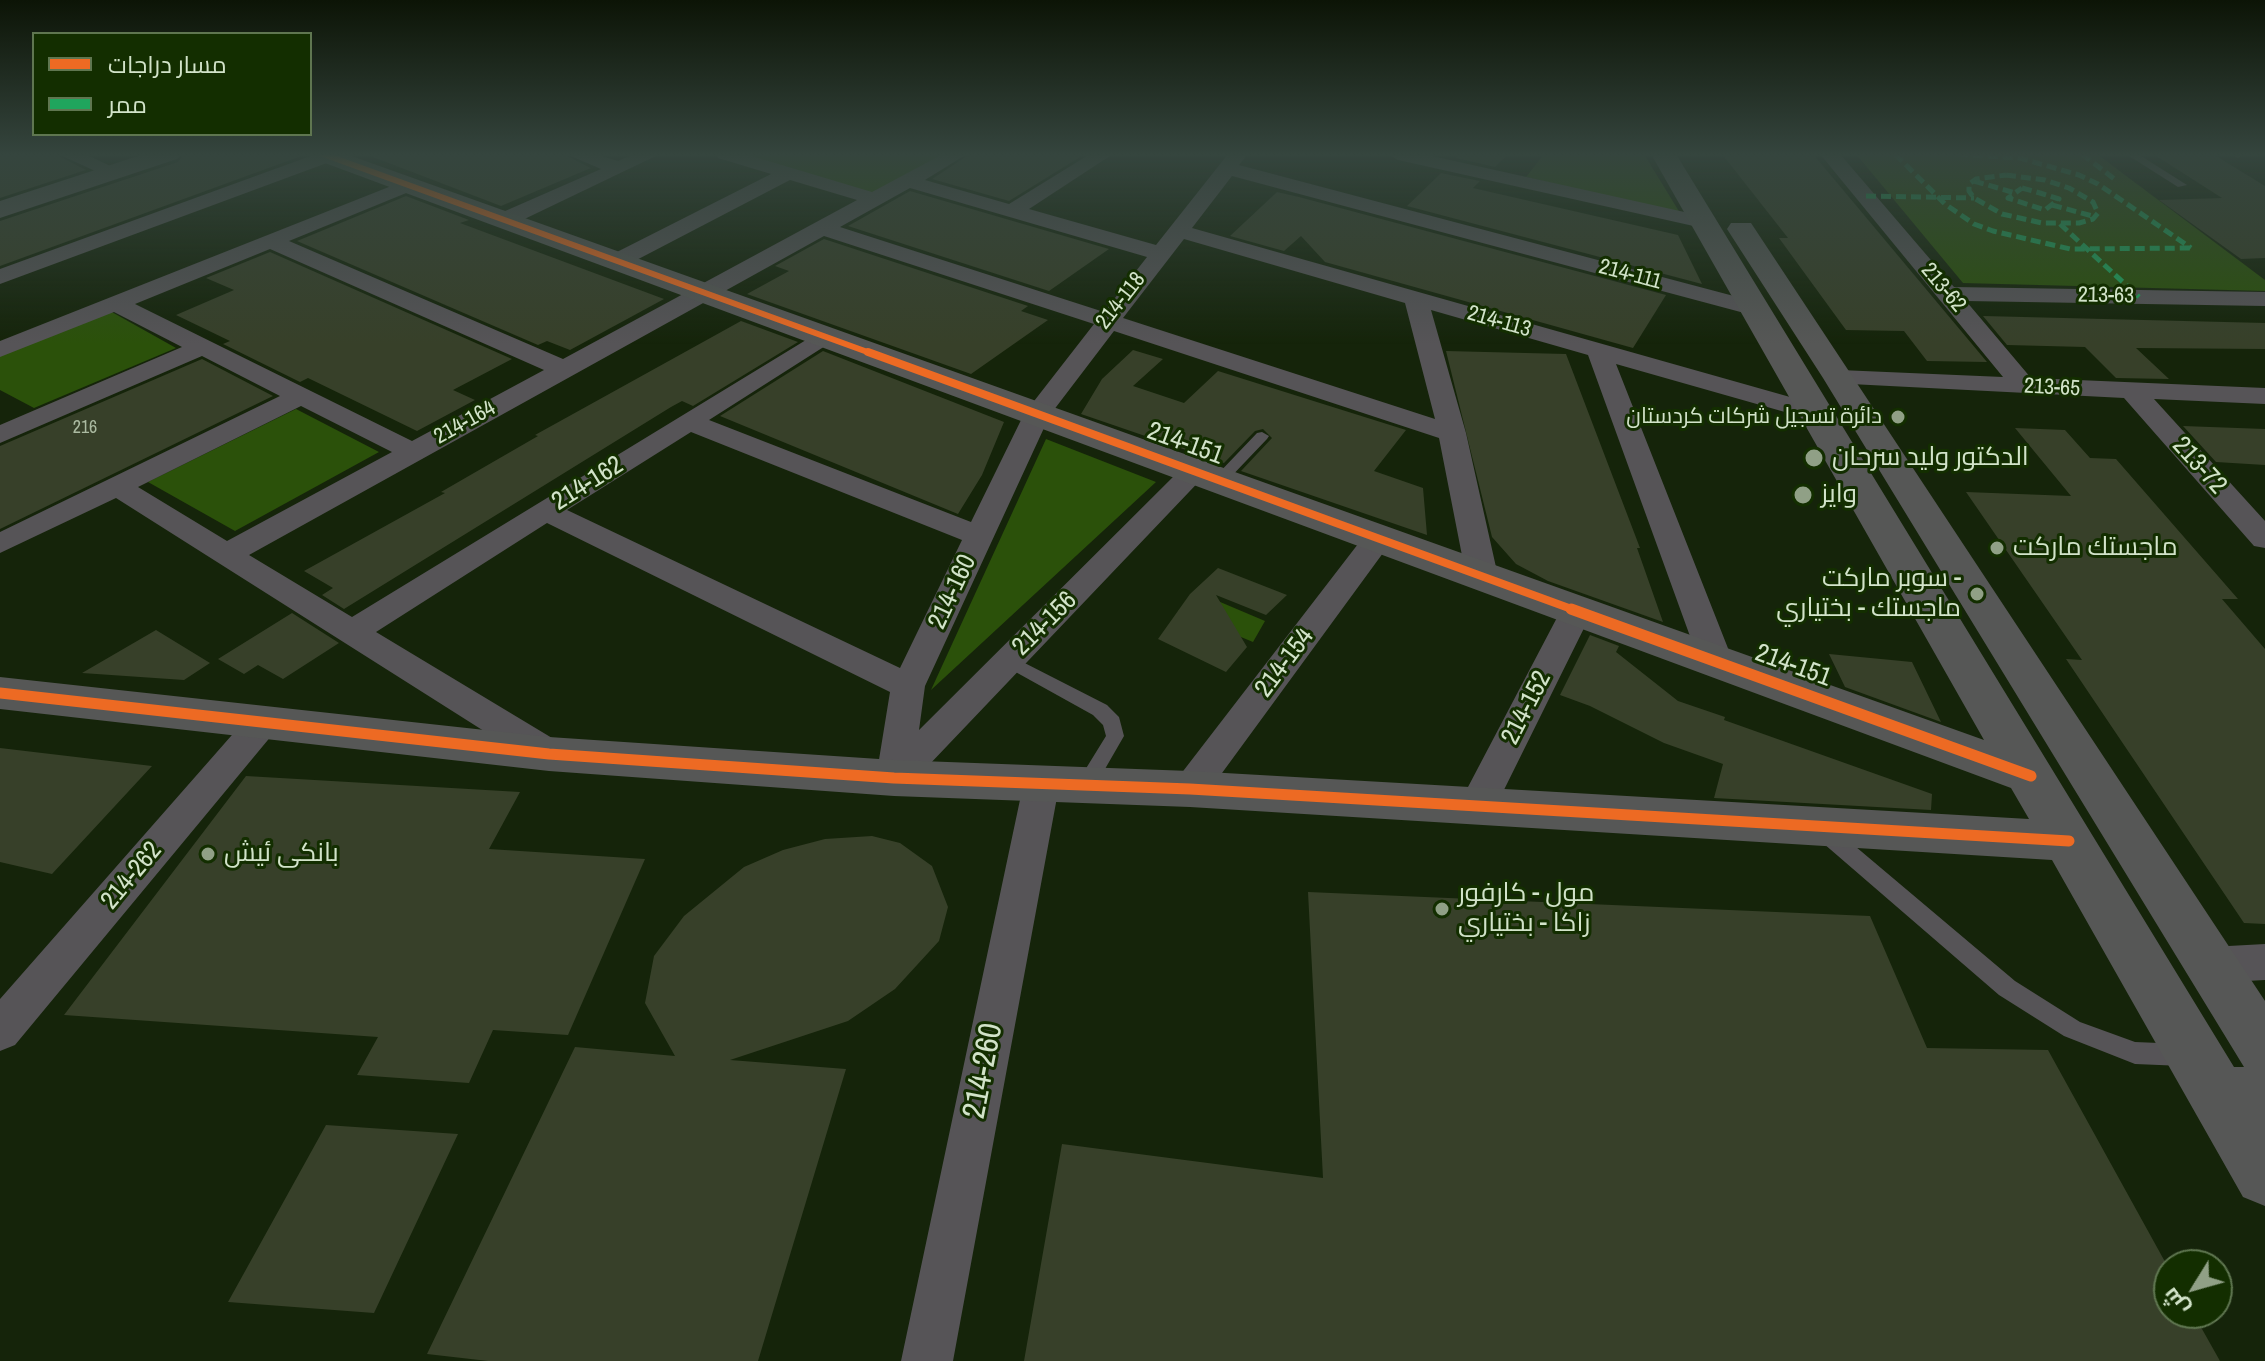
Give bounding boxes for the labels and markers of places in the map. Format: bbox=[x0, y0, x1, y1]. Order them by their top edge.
place label: دائرة تسجيل شركات كردستان bbox=[1626, 404, 1882, 430]
marker: دائرة تسجيل شركات كردستان bbox=[1889, 408, 1907, 426]
place label: الدكتور وليد سرحان bbox=[1832, 442, 2029, 474]
marker: الدكتور وليد سرحان bbox=[1803, 447, 1825, 469]
place label: وايز bbox=[1821, 479, 1857, 511]
marker: وايز bbox=[1792, 484, 1814, 506]
place label: ماجستك ماركت bbox=[2013, 532, 2178, 564]
marker: ماجستك ماركت bbox=[1988, 539, 2006, 557]
place label: سوبر ماركت - ماجستك - بختياري bbox=[1776, 563, 1961, 624]
marker: سوبر ماركت - ماجستك - بختياري bbox=[1968, 585, 1986, 603]
place label: بانکی ئیش bbox=[224, 838, 339, 870]
marker: بانکی ئیش bbox=[199, 845, 217, 863]
place label: مول - كارفور زاكا - بختياري bbox=[1458, 878, 1594, 940]
marker: مول - كارفور زاكا - بختياري bbox=[1433, 900, 1451, 918]

